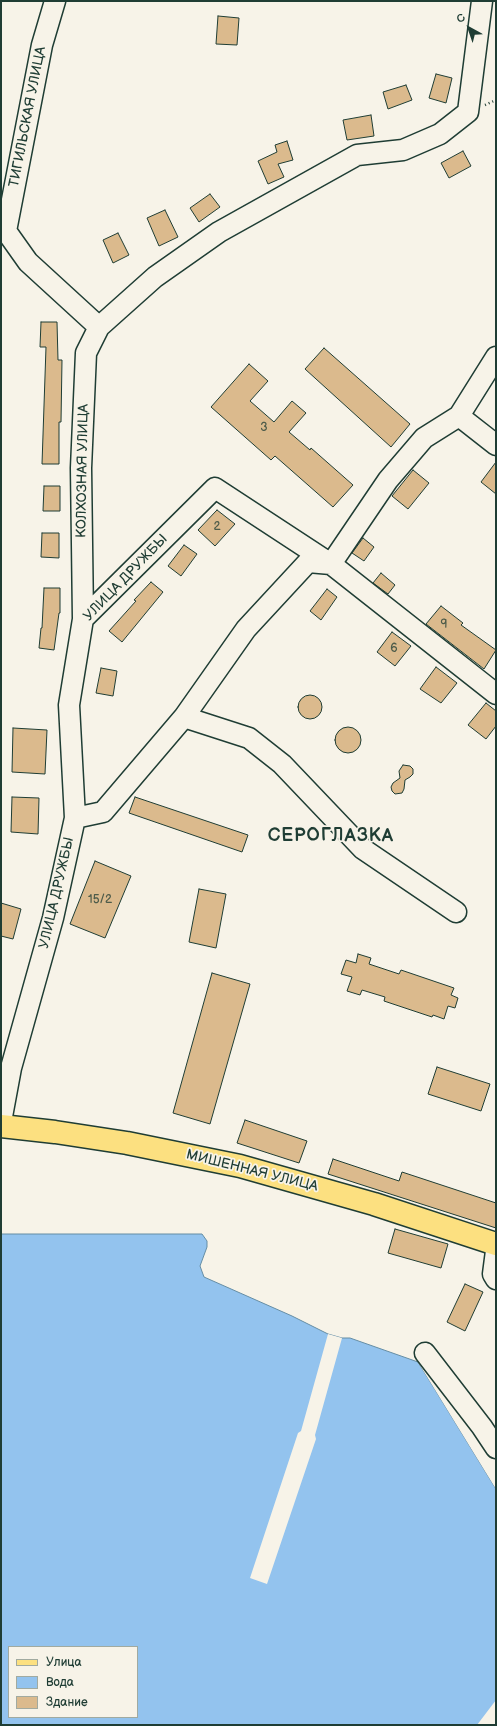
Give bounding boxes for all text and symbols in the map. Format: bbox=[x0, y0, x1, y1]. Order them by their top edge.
north arrow bbox=[449, 8, 489, 48]
text: С bbox=[454, 11, 468, 26]
street label: ТИГИЛЬСКАЯ УЛИЦА bbox=[6, 45, 50, 189]
street label: КОЛХОЗНАЯ УЛИЦА bbox=[73, 404, 93, 538]
house number: 3 bbox=[260, 421, 268, 435]
house number: 2 bbox=[213, 520, 221, 534]
street label: УЛИЦА ДРУЖБЫ bbox=[80, 531, 172, 625]
house number: 9 bbox=[441, 618, 447, 632]
house number: 6 bbox=[390, 642, 398, 656]
district label: СЕРОГЛАЗКА bbox=[268, 825, 394, 847]
street label: УЛИЦА ДРУЖБЫ bbox=[36, 836, 78, 950]
house number: 15/2 bbox=[88, 893, 112, 907]
street label: МИШЕННАЯ УЛИЦА bbox=[184, 1146, 320, 1196]
legend bbox=[8, 1646, 138, 1718]
text: Улица bbox=[46, 1655, 82, 1670]
text: Вода bbox=[46, 1675, 74, 1690]
text: Здание bbox=[46, 1695, 88, 1710]

